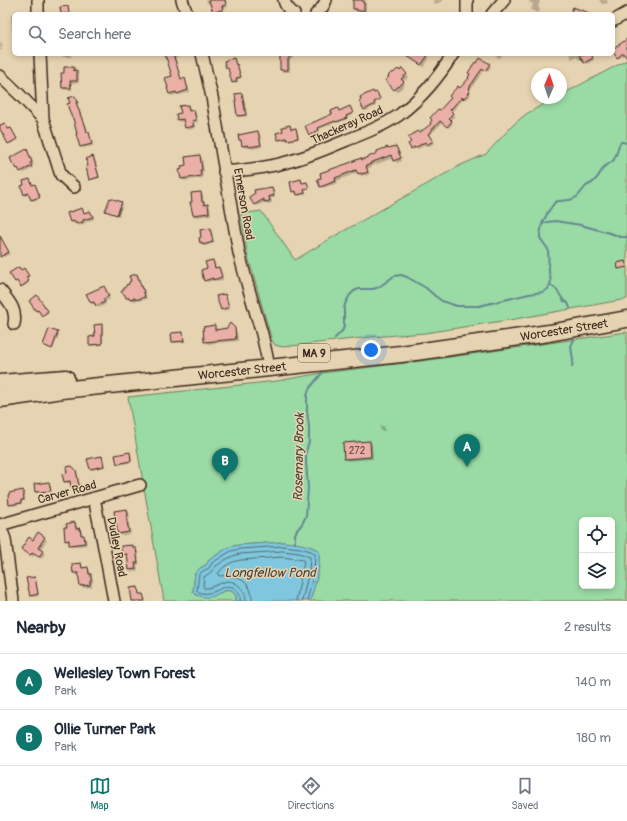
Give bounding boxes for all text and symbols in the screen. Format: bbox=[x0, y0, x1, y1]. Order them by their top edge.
search box bbox=[12, 12, 615, 56]
icon: search bbox=[26, 23, 48, 45]
text: Search here bbox=[58, 25, 131, 44]
north arrow bbox=[531, 68, 567, 104]
street label: Thackeray Road bbox=[309, 103, 386, 148]
street label: Emerson Road bbox=[230, 167, 257, 241]
street label: Worcester Street bbox=[519, 316, 609, 345]
your location bbox=[361, 340, 381, 360]
road number: MA 9 bbox=[298, 344, 330, 362]
street label: Worcester Street bbox=[197, 359, 287, 384]
water label: Rosemary Brook bbox=[290, 411, 308, 501]
pin: A bbox=[454, 434, 480, 467]
house number: 272 bbox=[349, 445, 366, 457]
pin: B bbox=[212, 448, 238, 481]
street label: Carver Road bbox=[36, 477, 98, 508]
street label: Dudley Road bbox=[103, 516, 130, 578]
map controls bbox=[579, 517, 615, 589]
button: locate bbox=[579, 517, 615, 553]
button: layers bbox=[579, 553, 615, 589]
water label: Longfellow Pond bbox=[224, 565, 317, 581]
text: Nearby bbox=[16, 617, 65, 638]
text: 2 results bbox=[564, 619, 611, 635]
text: Wellesley Town Forest bbox=[54, 664, 195, 683]
text: A bbox=[25, 674, 33, 690]
text: 140 m bbox=[575, 674, 611, 690]
text: Park bbox=[54, 683, 77, 699]
text: Ollie Turner Park bbox=[54, 720, 156, 739]
text: B bbox=[25, 730, 33, 746]
text: 180 m bbox=[576, 730, 611, 746]
text: Park bbox=[54, 739, 77, 755]
tab: Map bbox=[89, 775, 111, 812]
tab: Directions bbox=[288, 775, 334, 812]
tab: Saved bbox=[511, 775, 538, 812]

